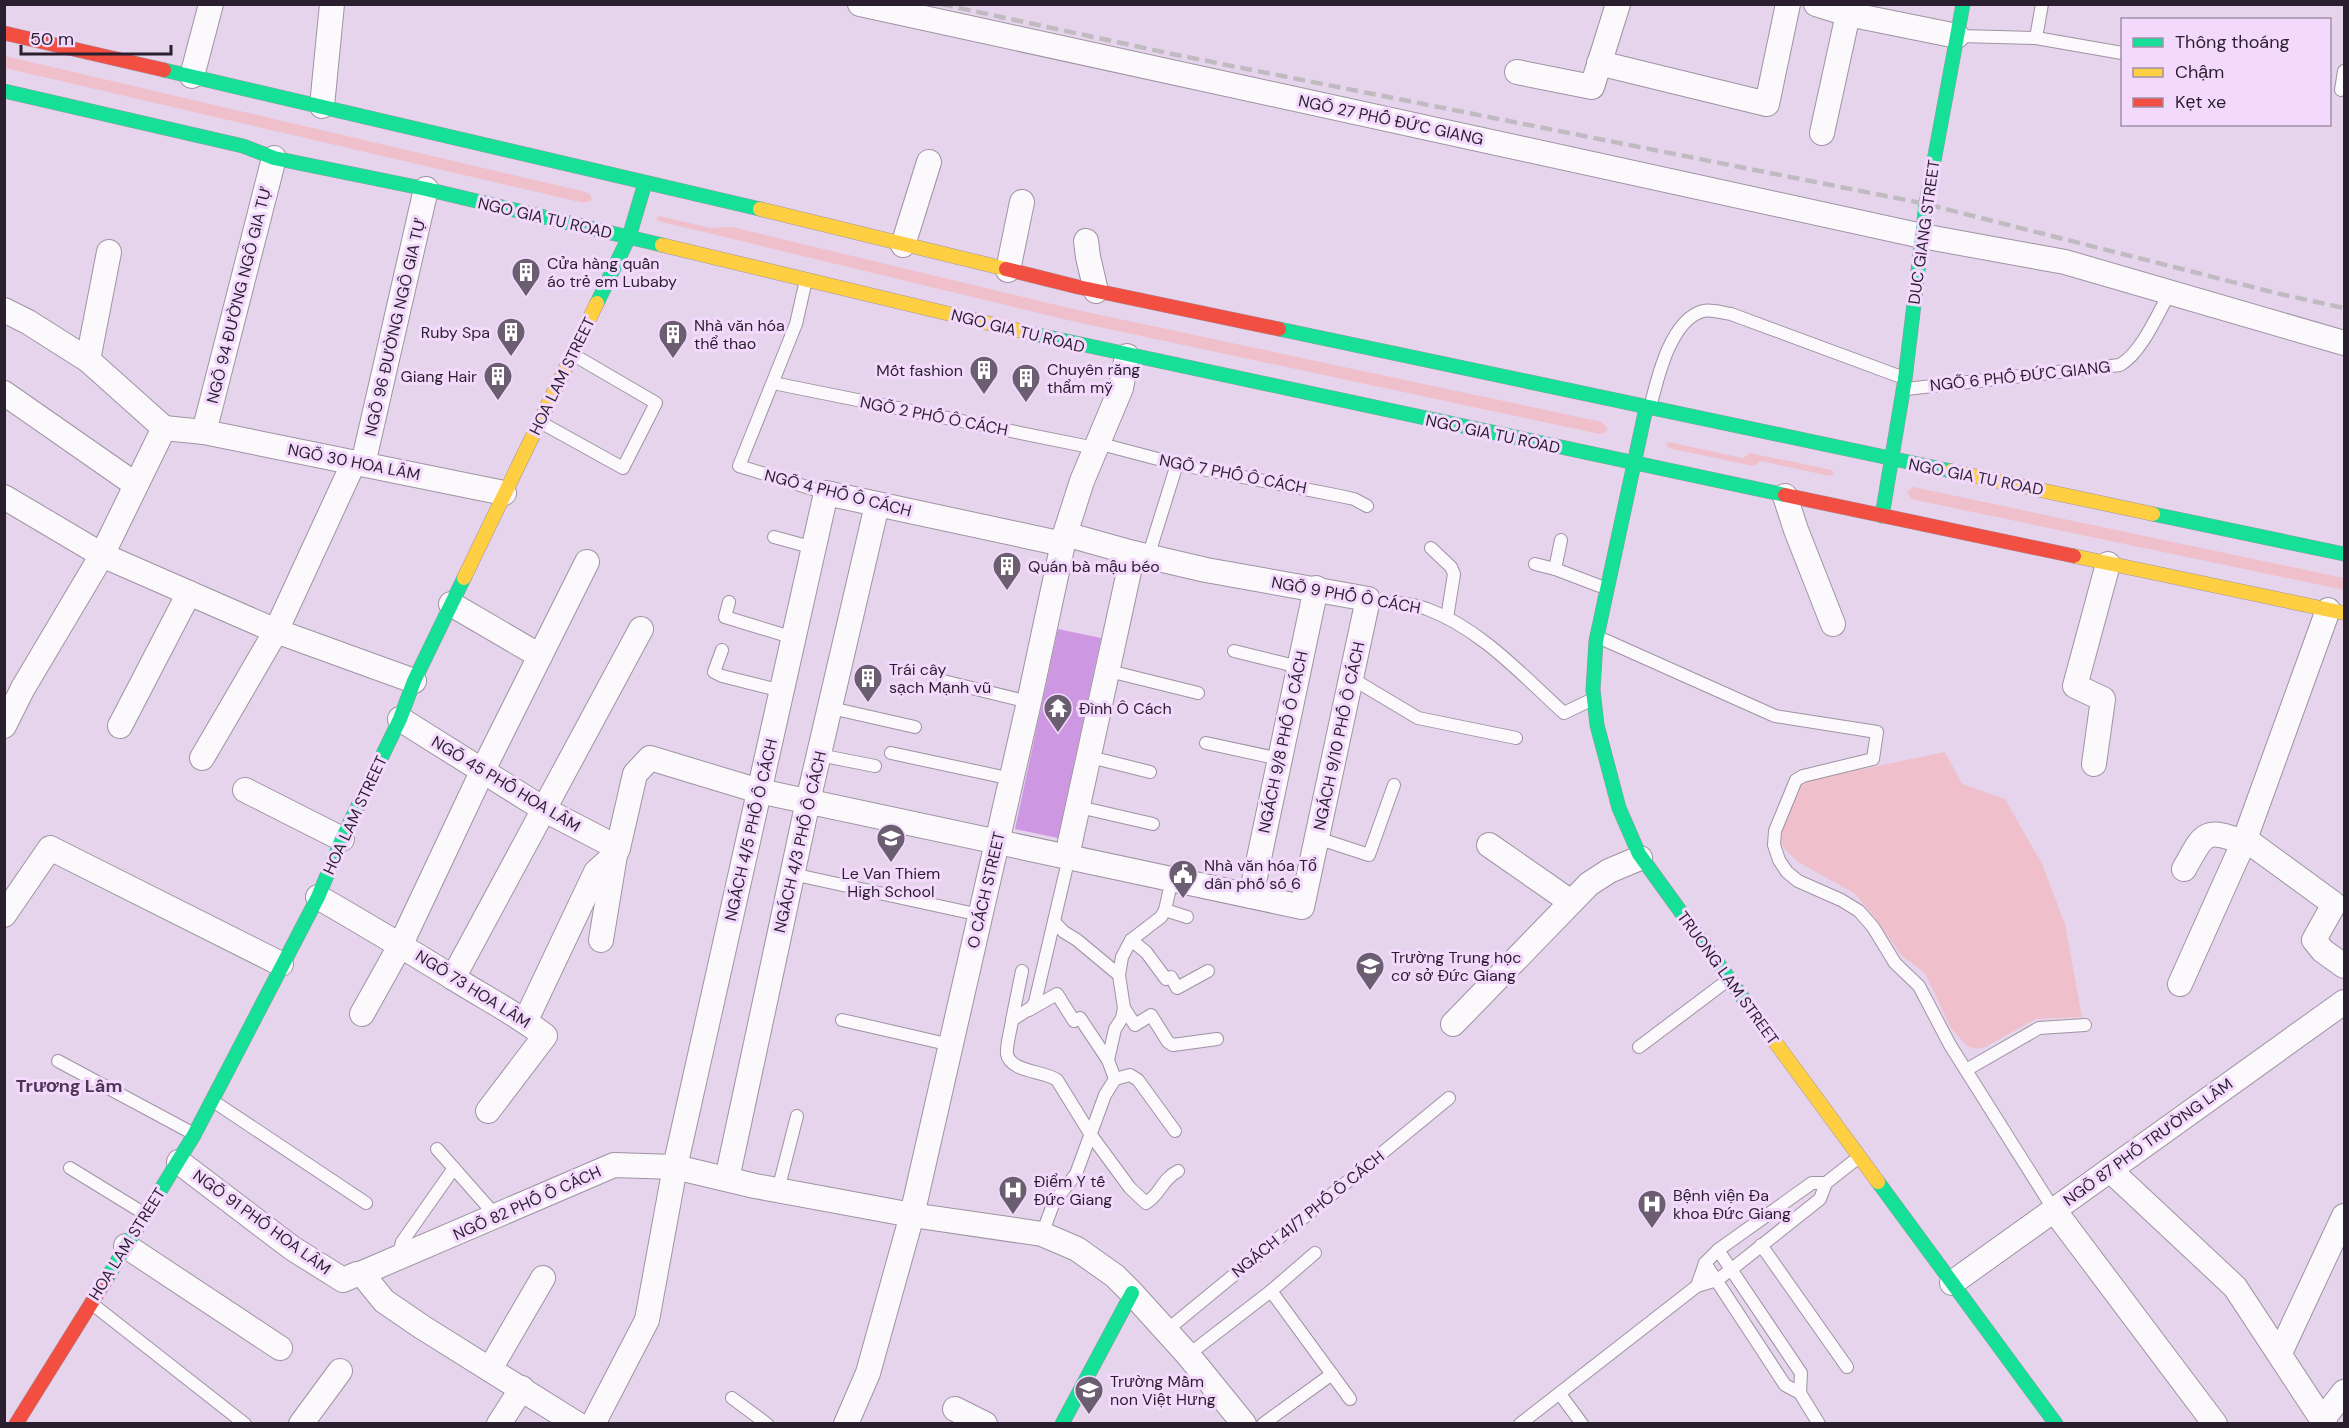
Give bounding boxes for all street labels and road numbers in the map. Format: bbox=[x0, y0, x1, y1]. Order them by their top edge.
street label: NGÕ 27 PHỐ ĐỨC GIANG bbox=[1296, 90, 1486, 150]
street label: DUC GIANG STREET bbox=[1903, 158, 1945, 306]
street label: NGÕ 94 ĐƯỜNG NGÔ GIA TỰ bbox=[202, 184, 276, 406]
street label: NGO GIA TU ROAD bbox=[476, 192, 614, 244]
street label: NGÕ 96 ĐƯỜNG NGÔ GIA TỰ bbox=[360, 216, 430, 438]
street label: NGO GIA TU ROAD bbox=[949, 304, 1087, 358]
street label: HOA LAM STREET bbox=[524, 314, 600, 438]
street label: NGÕ 6 PHỐ ĐỨC GIANG bbox=[1929, 356, 2111, 396]
street label: NGÕ 2 PHỐ Ô CÁCH bbox=[858, 391, 1010, 441]
street label: NGO GIA TU ROAD bbox=[1424, 409, 1562, 459]
street label: NGÕ 30 HOA LÂM bbox=[286, 439, 422, 485]
street label: NGÕ 7 PHỐ Ô CÁCH bbox=[1158, 449, 1308, 499]
street label: NGO GIA TU ROAD bbox=[1907, 454, 2045, 500]
street label: NGÕ 4 PHỐ Ô CÁCH bbox=[762, 465, 914, 521]
street label: NGÕ 9 PHỐ Ô CÁCH bbox=[1270, 572, 1422, 618]
street label: NGÁCH 9/10 PHỐ Ô CÁCH bbox=[1309, 640, 1369, 832]
street label: NGÁCH 9/8 PHỐ Ô CÁCH bbox=[1253, 649, 1313, 835]
street label: NGÕ 45 PHỐ HOA LÂM bbox=[428, 731, 584, 837]
street label: NGÁCH 4/5 PHỐ Ô CÁCH bbox=[720, 737, 782, 923]
street label: NGÁCH 4/3 PHỐ Ô CÁCH bbox=[769, 749, 831, 935]
street label: HOA LAM STREET bbox=[318, 752, 392, 878]
street label: O CÁCH STREET bbox=[962, 830, 1010, 950]
street label: TRUONG LAM STREET bbox=[1672, 907, 1784, 1049]
street label: NGÕ 73 HOA LÂM bbox=[412, 945, 534, 1033]
street label: NGÕ 87 PHỐ TRƯỜNG LÂM bbox=[2059, 1073, 2237, 1211]
street label: NGÁCH 41/7 PHỐ Ô CÁCH bbox=[1227, 1146, 1389, 1282]
street label: NGÕ 82 PHỐ Ô CÁCH bbox=[450, 1161, 604, 1245]
street label: NGÕ 91 PHỐ HOA LÂM bbox=[189, 1165, 335, 1279]
street label: HOA LAM STREET bbox=[84, 1184, 170, 1304]

